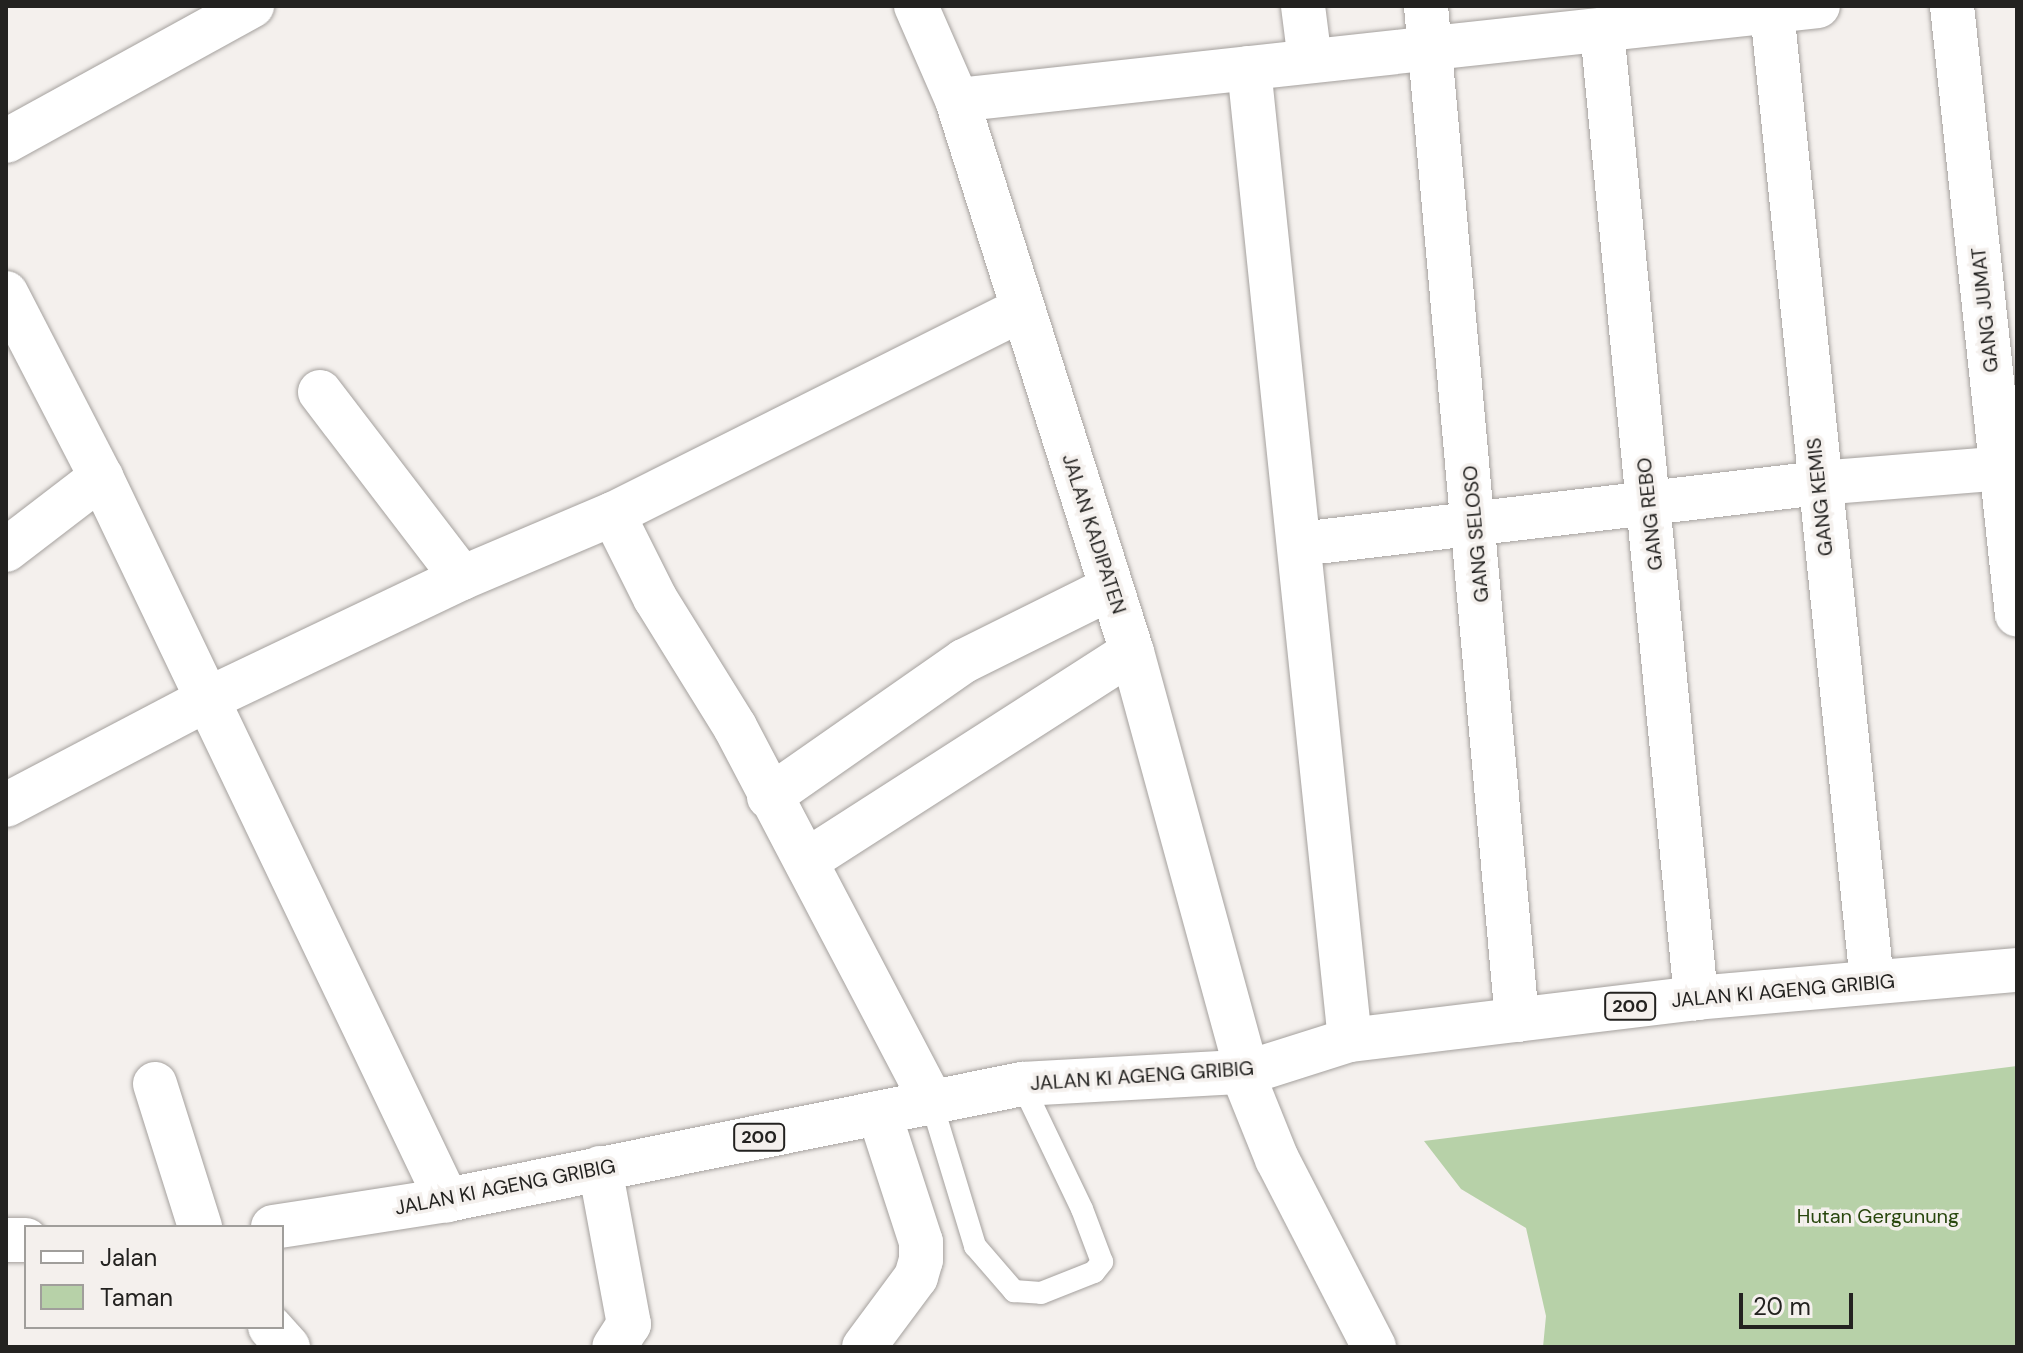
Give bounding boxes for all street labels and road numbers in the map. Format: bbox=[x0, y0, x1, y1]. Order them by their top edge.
street label: GANG JUMAT bbox=[1967, 246, 2003, 374]
street label: GANG KEMIS bbox=[1802, 437, 1838, 557]
street label: JALAN KADIPATEN bbox=[1057, 451, 1131, 617]
street label: GANG REBO bbox=[1632, 456, 1668, 572]
street label: GANG SELOSO bbox=[1458, 464, 1494, 604]
street label: JALAN KI AGENG GRIBIG bbox=[1670, 969, 1896, 1013]
road number: 200 bbox=[1604, 992, 1656, 1020]
street label: JALAN KI AGENG GRIBIG bbox=[1029, 1056, 1255, 1096]
road number: 200 bbox=[733, 1123, 785, 1151]
street label: JALAN KI AGENG GRIBIG bbox=[393, 1154, 617, 1220]

